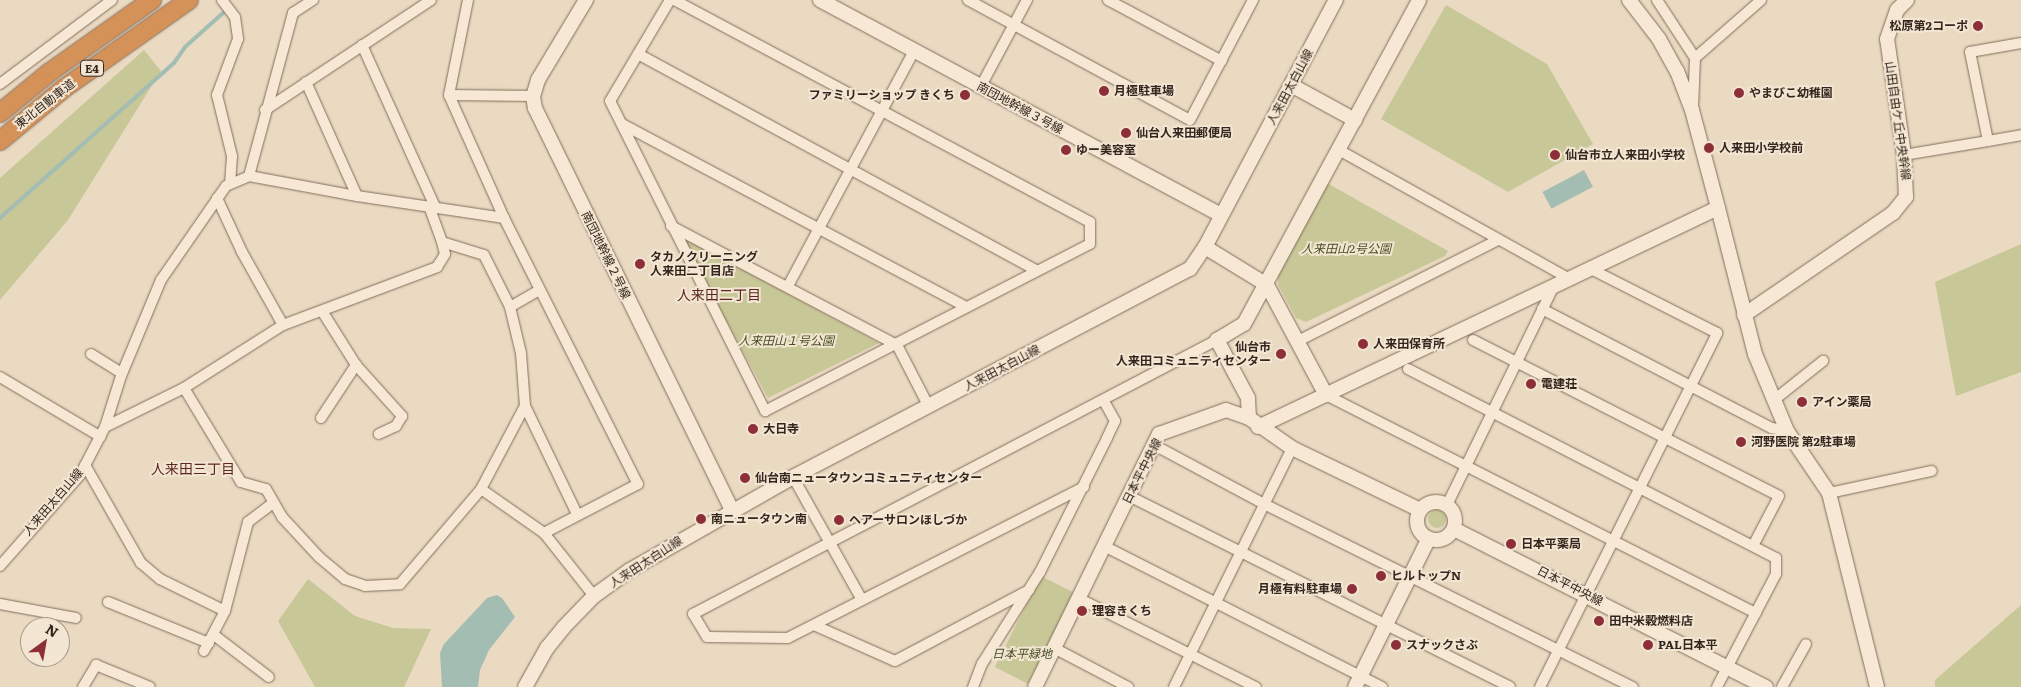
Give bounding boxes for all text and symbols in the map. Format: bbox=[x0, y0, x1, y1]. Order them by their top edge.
place label: 松原第2コーポ bbox=[1890, 19, 1968, 33]
marker: 松原第2コーポ bbox=[1972, 20, 1984, 32]
street label: 人来田太白山線 bbox=[1264, 47, 1316, 127]
road number: E4 bbox=[80, 59, 104, 76]
street label: 山田自由ケ丘中央幹線 bbox=[1883, 61, 1913, 181]
street label: 東北自動車道 bbox=[12, 76, 78, 132]
street label: 南団地幹線３号線 bbox=[974, 79, 1066, 137]
place label: 月極駐車場 bbox=[1114, 84, 1174, 98]
marker: 月極駐車場 bbox=[1098, 85, 1110, 97]
place label: やまびこ幼稚園 bbox=[1749, 86, 1833, 100]
marker: やまびこ幼稚園 bbox=[1733, 87, 1745, 99]
place label: ファミリーショップ きくち bbox=[809, 88, 955, 102]
marker: ファミリーショップ きくち bbox=[959, 89, 971, 101]
place label: 仙台人来田郵便局 bbox=[1136, 126, 1232, 140]
marker: 仙台人来田郵便局 bbox=[1120, 127, 1132, 139]
place label: 人来田小学校前 bbox=[1719, 141, 1803, 155]
marker: 人来田小学校前 bbox=[1703, 142, 1715, 154]
place label: ゆー美容室 bbox=[1076, 143, 1136, 157]
marker: ゆー美容室 bbox=[1060, 144, 1072, 156]
place label: 仙台市立人来田小学校 bbox=[1565, 148, 1685, 162]
marker: 仙台市立人来田小学校 bbox=[1549, 149, 1561, 161]
street label: 南団地幹線２号線 bbox=[578, 209, 634, 301]
park label: 人来田山2号公園 bbox=[1301, 242, 1391, 256]
place label: タカノクリーニング 人来田二丁目店 bbox=[650, 250, 758, 278]
marker: タカノクリーニング 人来田二丁目店 bbox=[634, 258, 646, 270]
district label: 人来田二丁目 bbox=[677, 286, 761, 302]
park label: 人来田山１号公園 bbox=[738, 334, 834, 348]
place label: 人来田保育所 bbox=[1373, 337, 1445, 351]
marker: 人来田保育所 bbox=[1357, 338, 1369, 350]
place label: 仙台市 人来田コミュニティセンター bbox=[1115, 340, 1271, 368]
street label: 人来田太白山線 bbox=[962, 342, 1042, 394]
marker: 仙台市 人来田コミュニティセンター bbox=[1275, 348, 1287, 360]
place label: 電建荘 bbox=[1541, 377, 1577, 391]
marker: 電建荘 bbox=[1525, 378, 1537, 390]
place label: アイン薬局 bbox=[1812, 395, 1872, 409]
marker: アイン薬局 bbox=[1796, 396, 1808, 408]
place label: 大日寺 bbox=[763, 422, 799, 436]
marker: 大日寺 bbox=[747, 423, 759, 435]
place label: 河野医院 第2駐車場 bbox=[1751, 435, 1856, 449]
street label: 日本平中央線 bbox=[1119, 436, 1165, 506]
marker: 河野医院 第2駐車場 bbox=[1735, 436, 1747, 448]
district label: 人来田三丁目 bbox=[151, 460, 235, 476]
street label: 人来田太白山線 bbox=[20, 466, 86, 538]
place label: 仙台南ニュータウンコミュニティセンター bbox=[755, 471, 983, 485]
marker: 仙台南ニュータウンコミュニティセンター bbox=[739, 472, 751, 484]
place label: 南ニュータウン南 bbox=[711, 512, 807, 526]
marker: 南ニュータウン南 bbox=[695, 513, 707, 525]
place label: ヘアーサロンほしづか bbox=[849, 513, 968, 527]
marker: ヘアーサロンほしづか bbox=[833, 514, 845, 526]
street label: 人来田太白山線 bbox=[607, 533, 685, 591]
place label: 日本平薬局 bbox=[1521, 537, 1581, 551]
marker: 日本平薬局 bbox=[1505, 538, 1517, 550]
street label: 日本平中央線 bbox=[1535, 563, 1605, 609]
place label: ヒルトップN bbox=[1391, 569, 1461, 583]
marker: ヒルトップN bbox=[1375, 570, 1387, 582]
place label: 月極有料駐車場 bbox=[1258, 582, 1342, 596]
marker: 月極有料駐車場 bbox=[1346, 583, 1358, 595]
place label: 理容きくち bbox=[1092, 604, 1152, 618]
marker: 理容きくち bbox=[1076, 605, 1088, 617]
place label: 田中米穀燃料店 bbox=[1609, 614, 1693, 628]
marker: 田中米穀燃料店 bbox=[1593, 615, 1605, 627]
north arrow bbox=[20, 617, 70, 667]
text: N bbox=[42, 619, 63, 642]
place label: スナックさぶ bbox=[1406, 638, 1478, 652]
place label: PAL日本平 bbox=[1658, 638, 1718, 652]
marker: スナックさぶ bbox=[1390, 639, 1402, 651]
marker: PAL日本平 bbox=[1642, 639, 1654, 651]
park label: 日本平緑地 bbox=[992, 647, 1052, 661]

